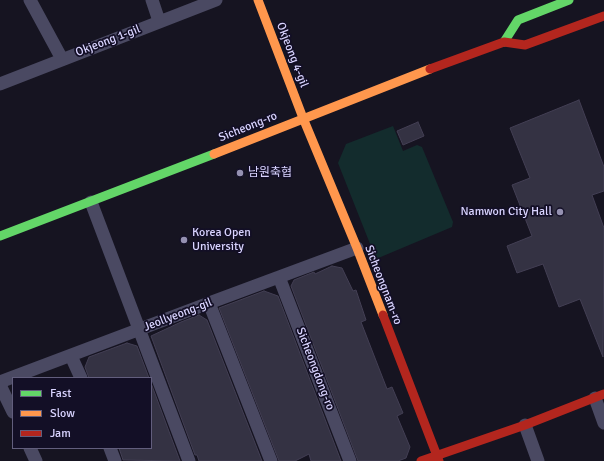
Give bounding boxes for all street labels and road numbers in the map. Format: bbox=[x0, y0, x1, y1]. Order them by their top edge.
street label: Okjeong 4-gil bbox=[273, 20, 311, 90]
street label: Okjeong 1-gil bbox=[74, 22, 142, 60]
street label: Sicheong-ro bbox=[217, 109, 279, 145]
street label: Sicheongnam-ro bbox=[361, 243, 405, 327]
street label: Jeollyeong-gil bbox=[142, 295, 214, 335]
street label: Sicheongdong-ro bbox=[293, 326, 337, 412]

